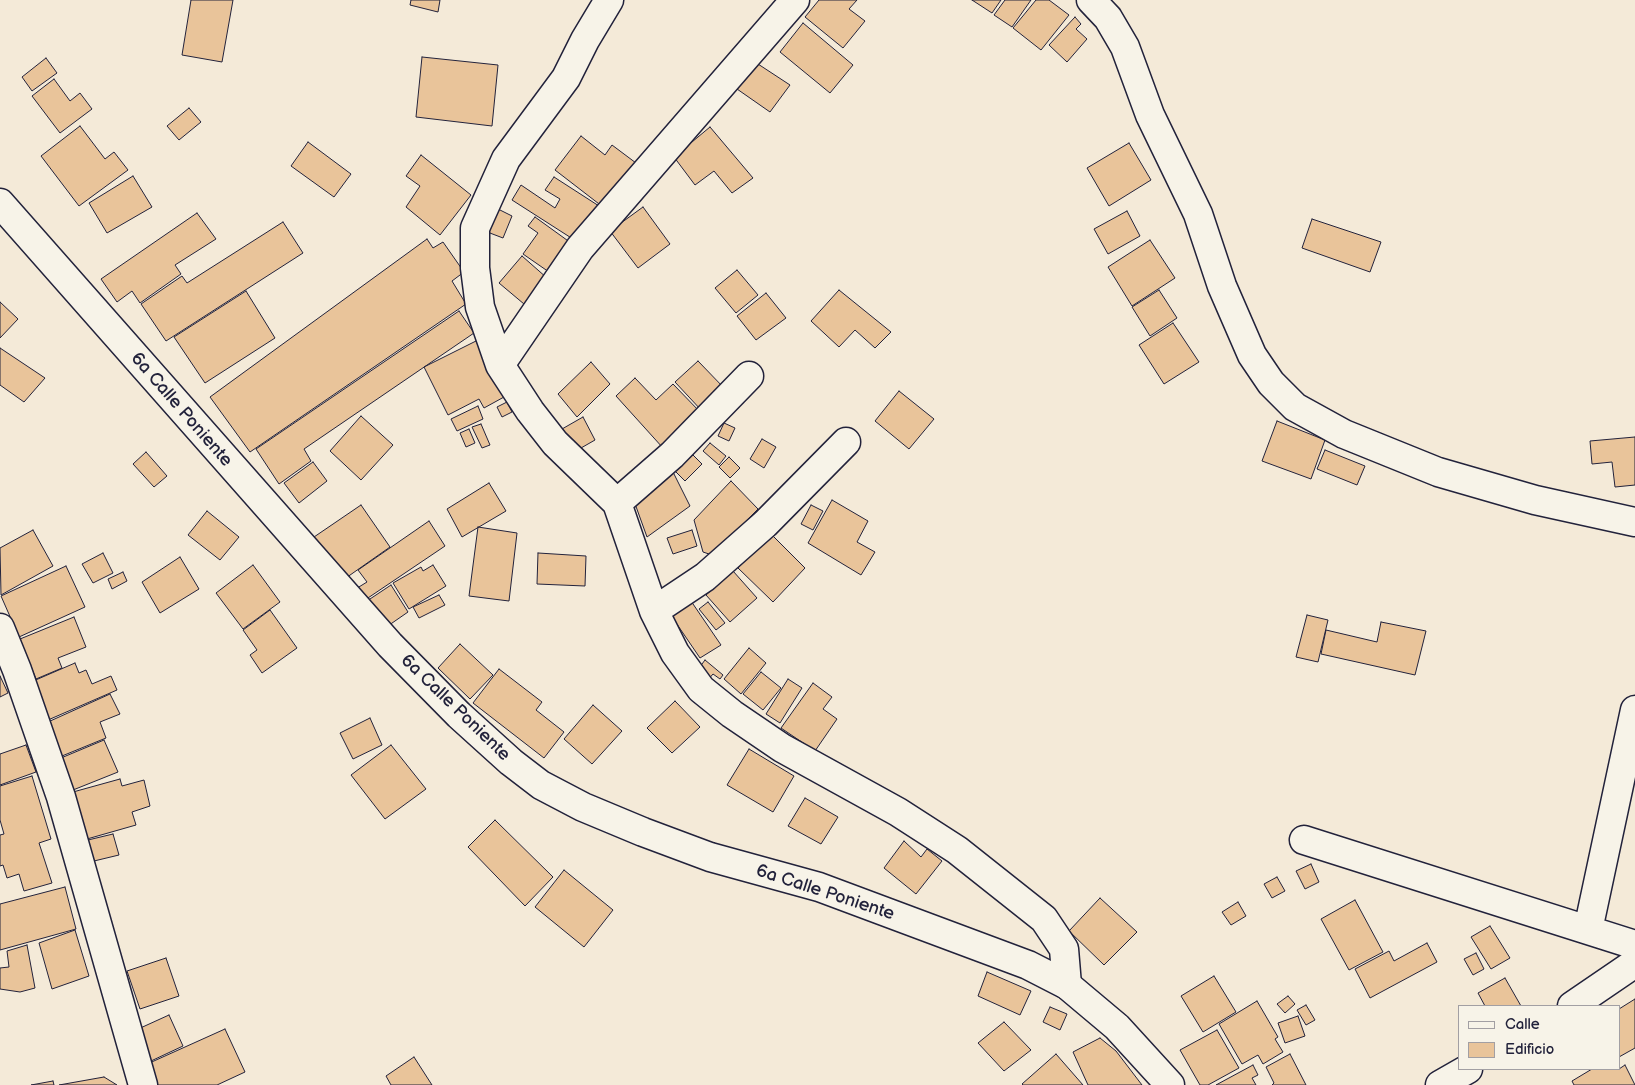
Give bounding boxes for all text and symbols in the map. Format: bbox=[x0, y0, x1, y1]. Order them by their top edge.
street label: 6a Calle Poniente bbox=[126, 349, 236, 471]
street label: 6a Calle Poniente bbox=[396, 650, 514, 766]
street label: 6a Calle Poniente bbox=[753, 860, 897, 926]
legend bbox=[1458, 1005, 1620, 1070]
text: Calle bbox=[1505, 1015, 1540, 1034]
text: Edificio bbox=[1505, 1040, 1554, 1059]

